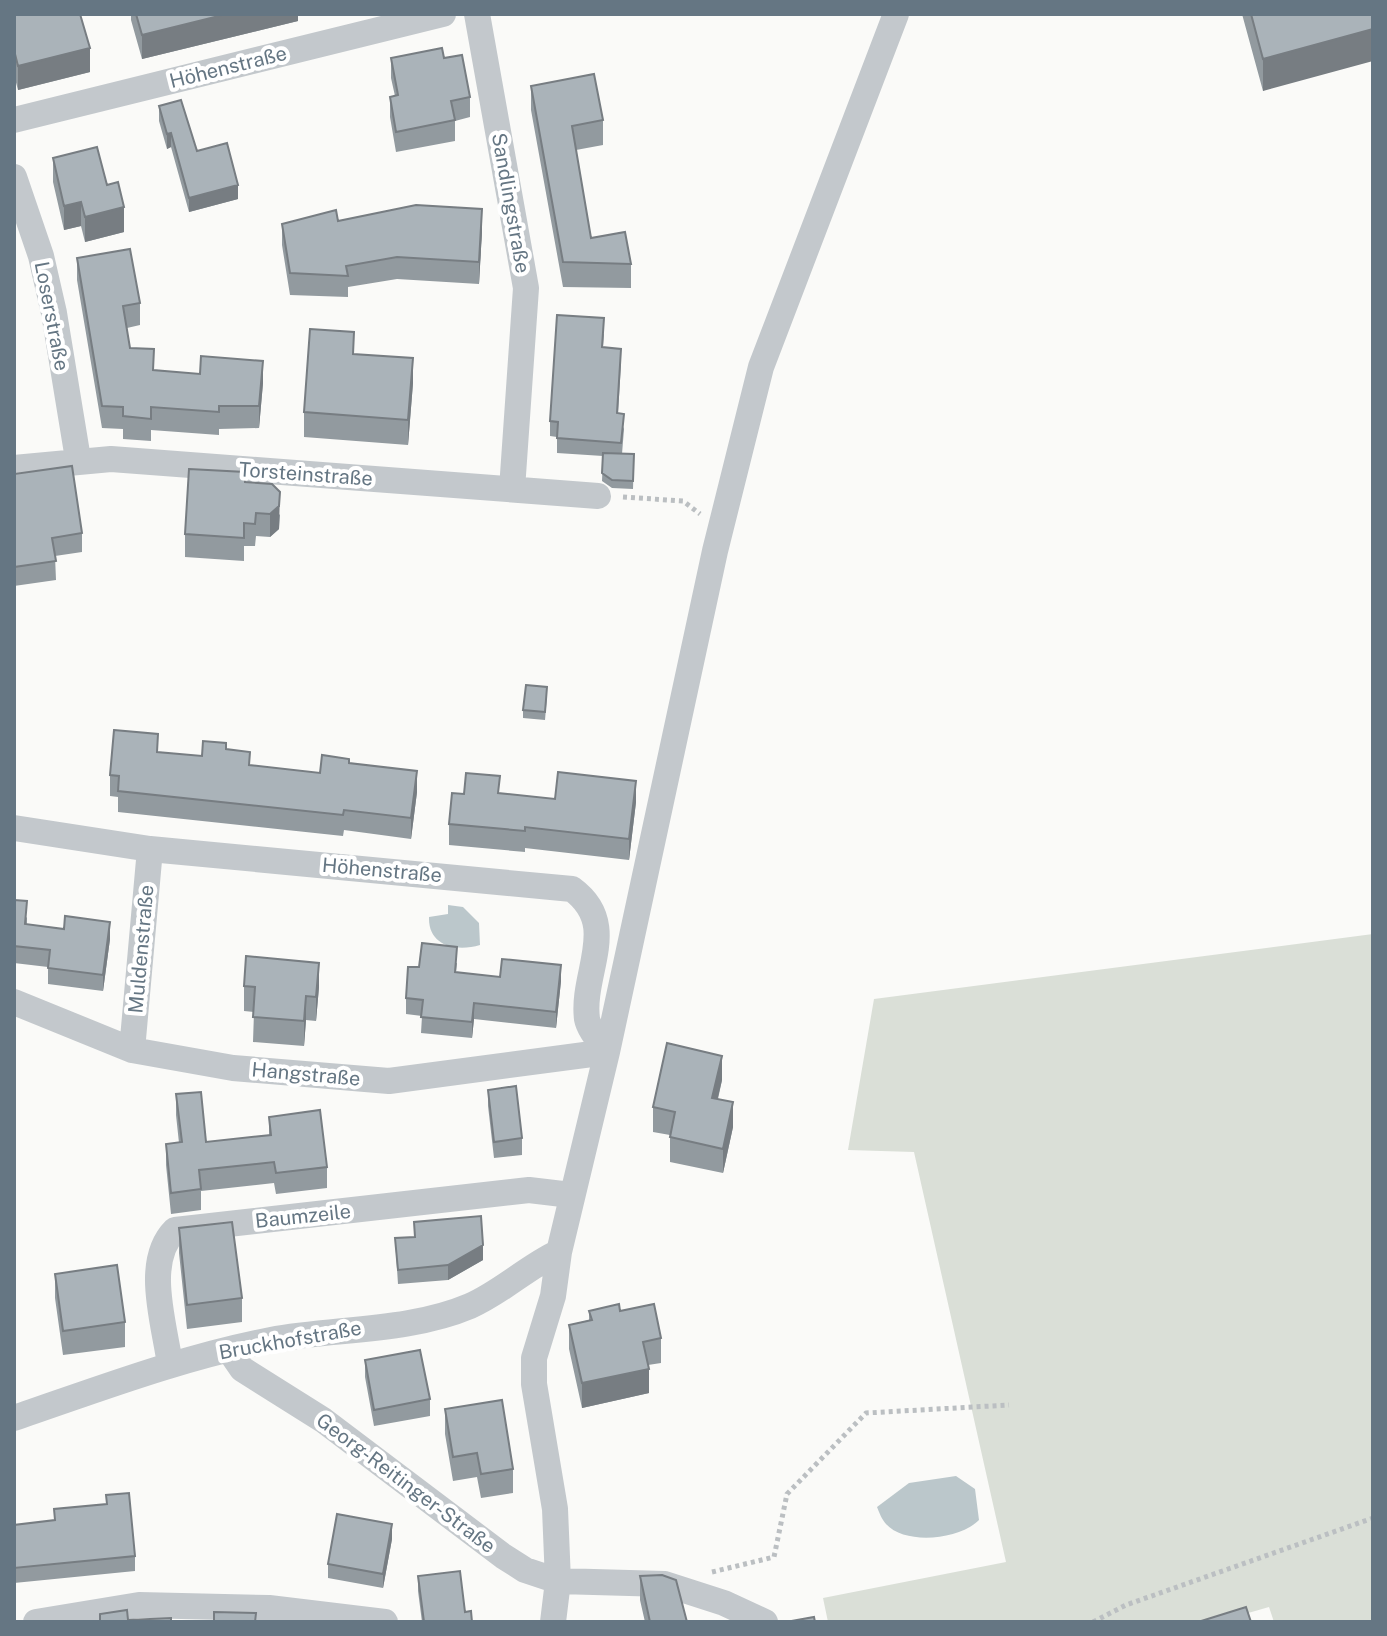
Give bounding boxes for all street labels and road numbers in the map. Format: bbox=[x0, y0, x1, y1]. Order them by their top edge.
street label: Höhenstraße bbox=[167, 41, 289, 93]
street label: Sandlingstraße bbox=[487, 131, 535, 275]
street label: Loserstraße bbox=[30, 259, 74, 373]
street label: Torsteinstraße bbox=[238, 457, 374, 491]
street label: Höhenstraße bbox=[321, 853, 443, 887]
street label: Muldenstraße bbox=[123, 884, 159, 1014]
street label: Hangstraße bbox=[251, 1057, 361, 1091]
street label: Baumzeile bbox=[254, 1199, 352, 1233]
street label: Bruckhofstraße bbox=[217, 1316, 363, 1364]
street label: Georg-Reitinger-Straße bbox=[312, 1408, 500, 1558]

